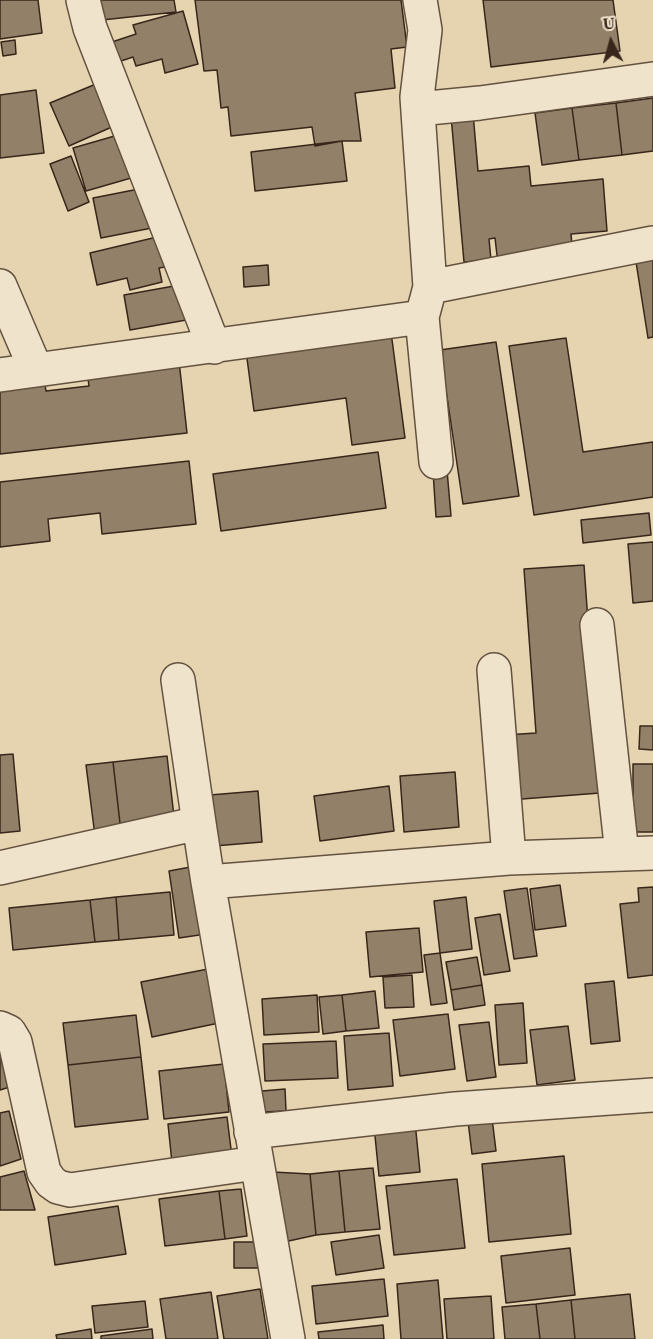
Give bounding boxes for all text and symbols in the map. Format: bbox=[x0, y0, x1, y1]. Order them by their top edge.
north arrow bbox=[581, 12, 641, 72]
text: U bbox=[602, 13, 616, 35]

